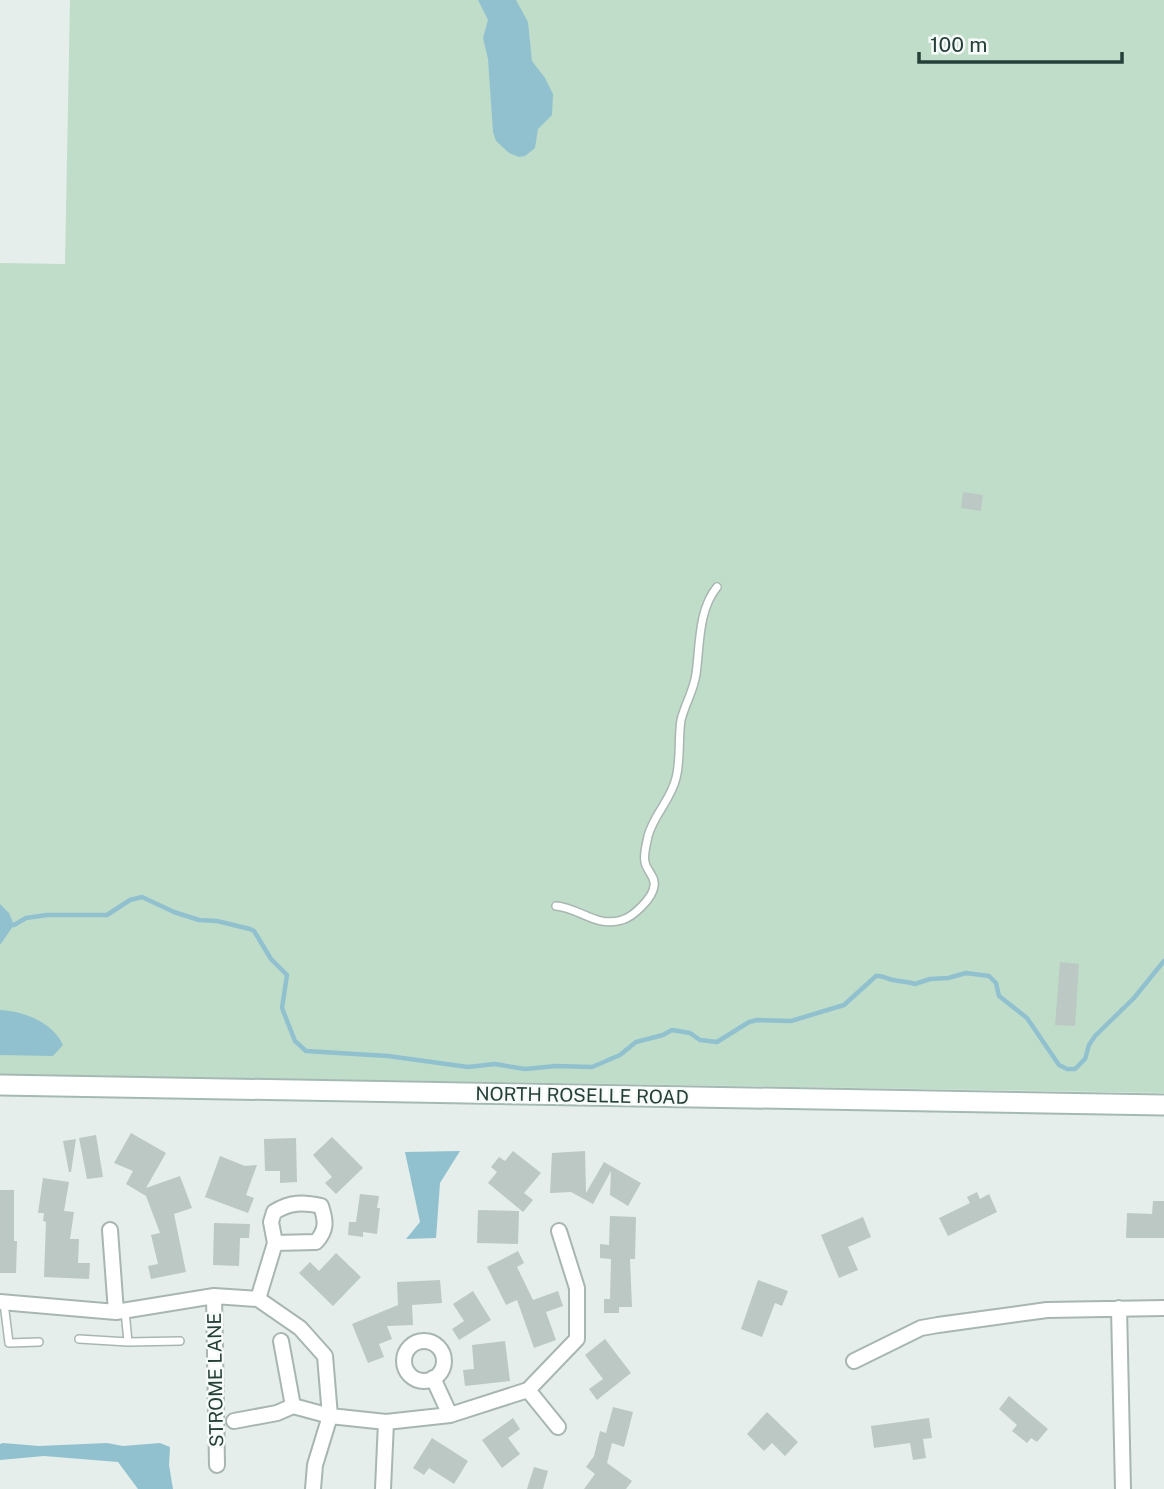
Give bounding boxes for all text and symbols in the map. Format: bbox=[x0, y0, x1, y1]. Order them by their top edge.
scale bar bbox=[919, 21, 1122, 65]
text: 100 m bbox=[930, 32, 987, 57]
street label: NORTH ROSELLE ROAD bbox=[475, 1082, 689, 1108]
street label: STROME LANE bbox=[203, 1313, 227, 1447]

